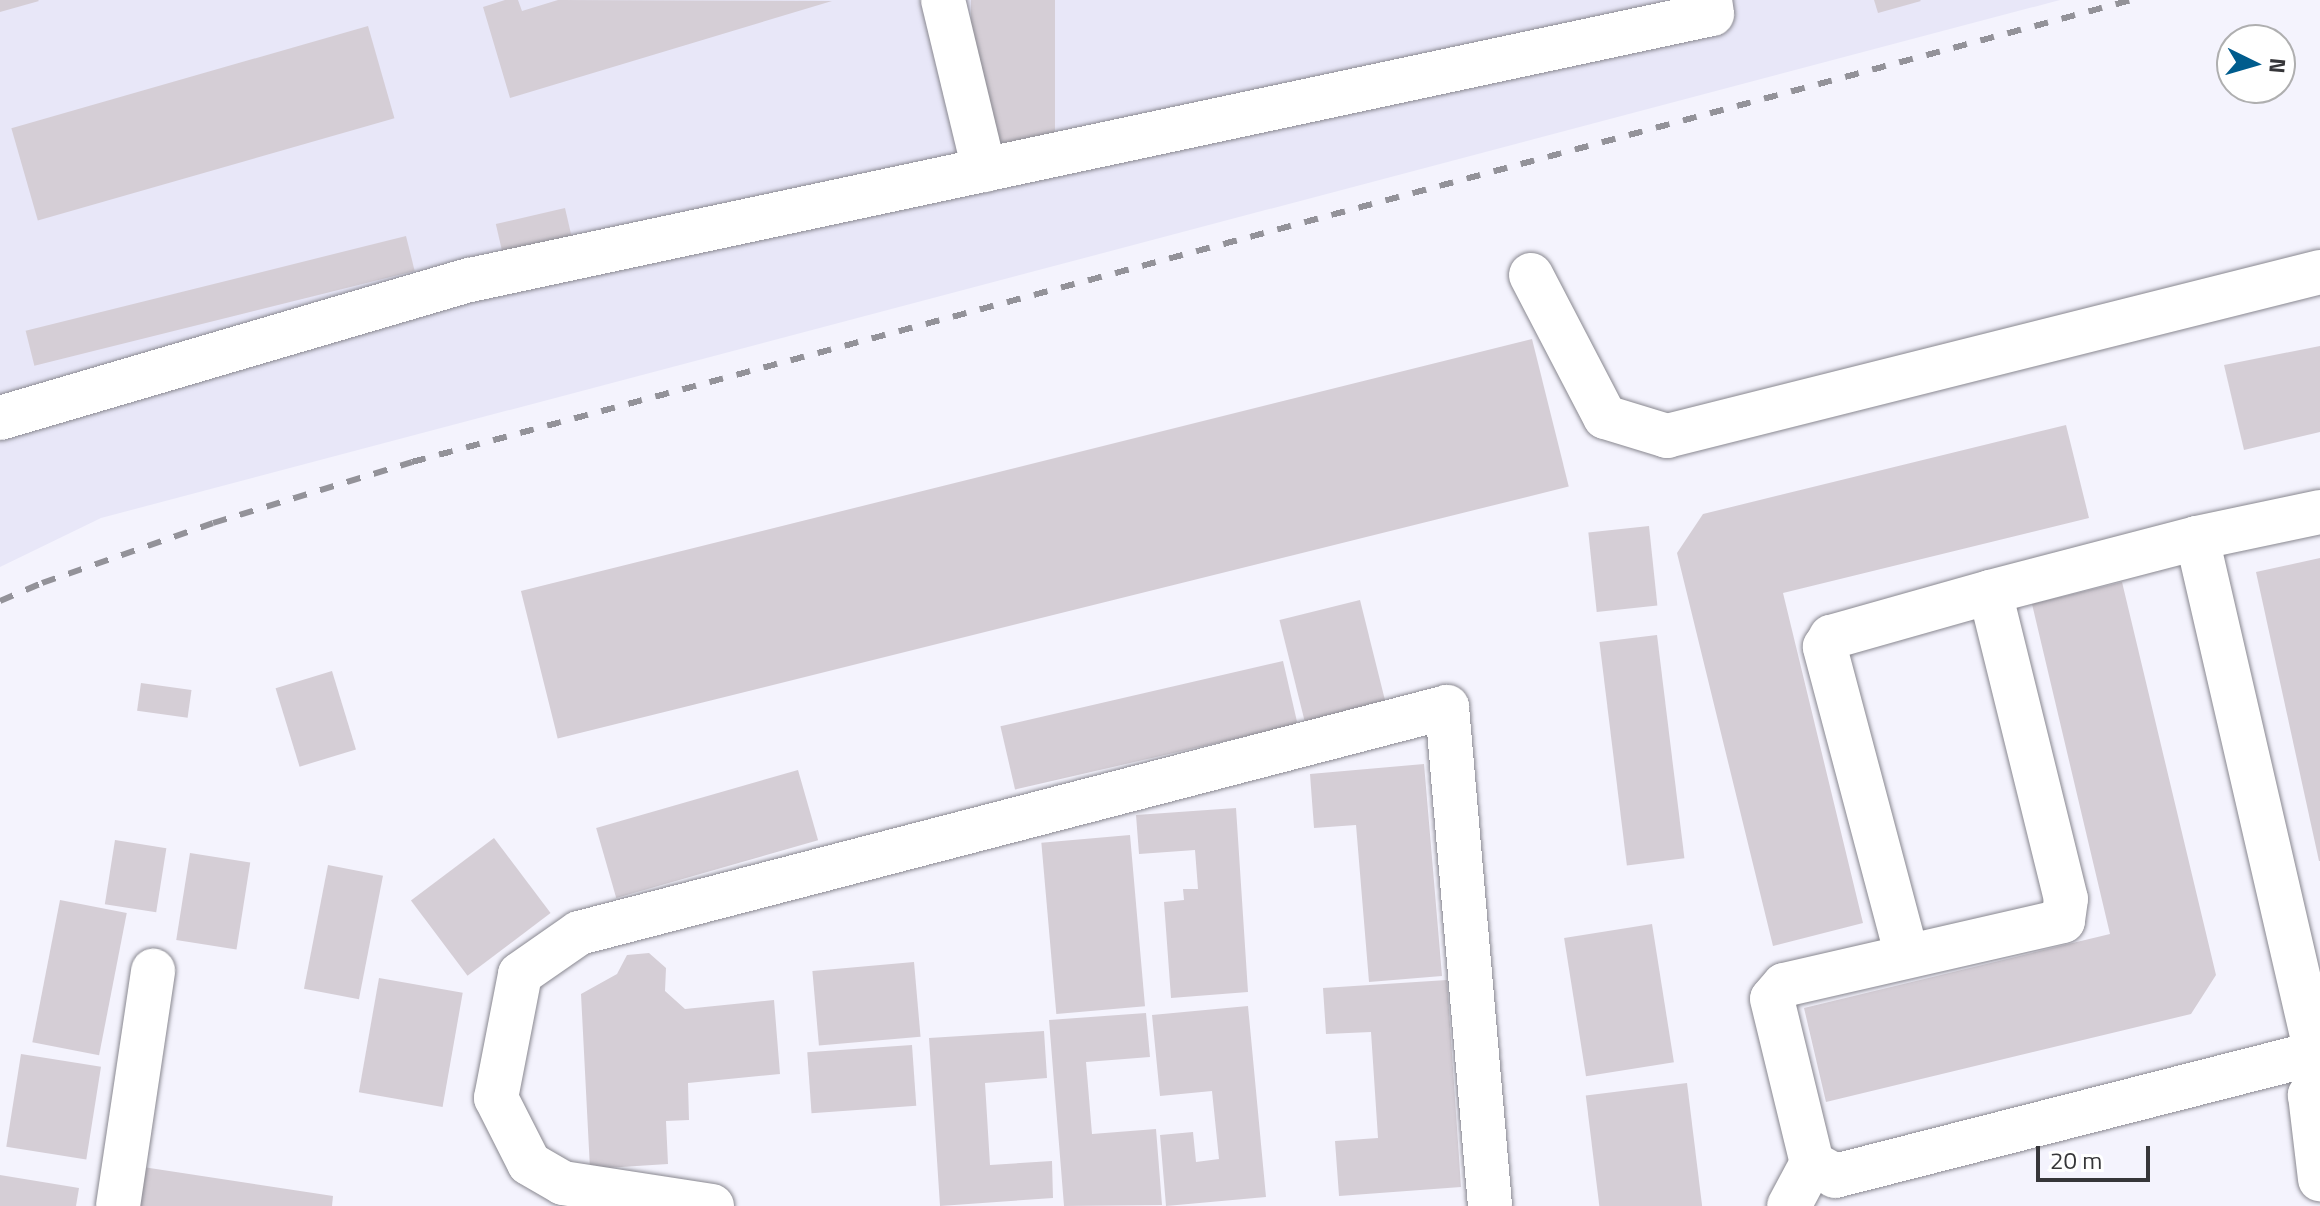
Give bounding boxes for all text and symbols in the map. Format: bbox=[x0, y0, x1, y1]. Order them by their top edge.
north arrow bbox=[2216, 24, 2296, 104]
text: N bbox=[2260, 57, 2296, 75]
scale bar bbox=[2040, 1130, 2154, 1180]
text: 20 m bbox=[2050, 1142, 2102, 1178]

